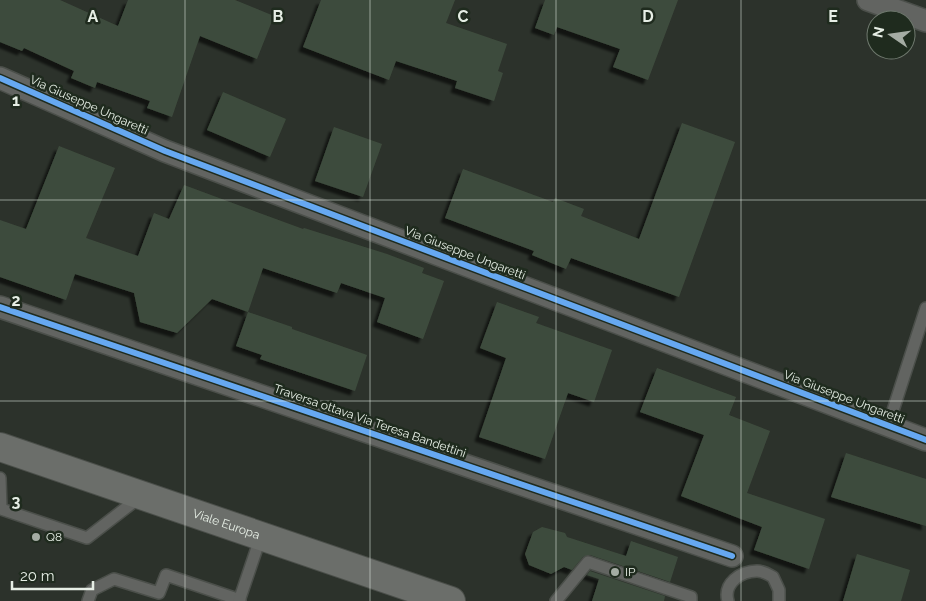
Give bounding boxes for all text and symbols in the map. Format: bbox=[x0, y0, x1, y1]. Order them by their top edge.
text: A bbox=[88, 7, 99, 26]
text: B bbox=[273, 7, 284, 26]
text: C bbox=[458, 7, 469, 26]
text: D bbox=[642, 7, 654, 26]
text: E bbox=[828, 7, 838, 26]
north arrow bbox=[866, 10, 916, 60]
text: N bbox=[869, 25, 887, 39]
street label: Via Giuseppe Ungaretti bbox=[28, 73, 150, 137]
text: 1 bbox=[12, 91, 20, 110]
street label: Via Giuseppe Ungaretti bbox=[403, 224, 527, 282]
text: 2 bbox=[11, 291, 21, 310]
street label: Via Giuseppe Ungaretti bbox=[782, 368, 906, 426]
street label: Traversa ottava Via Teresa Bandettini bbox=[272, 381, 468, 461]
text: 3 bbox=[12, 492, 21, 511]
street label: Viale Europa bbox=[191, 506, 262, 542]
place label: Q8 bbox=[46, 530, 62, 544]
marker: Q8 bbox=[30, 531, 42, 543]
scale bar bbox=[12, 558, 94, 590]
place label: IP bbox=[625, 565, 636, 579]
marker: IP bbox=[609, 566, 621, 578]
text: 20 m bbox=[20, 567, 55, 585]

